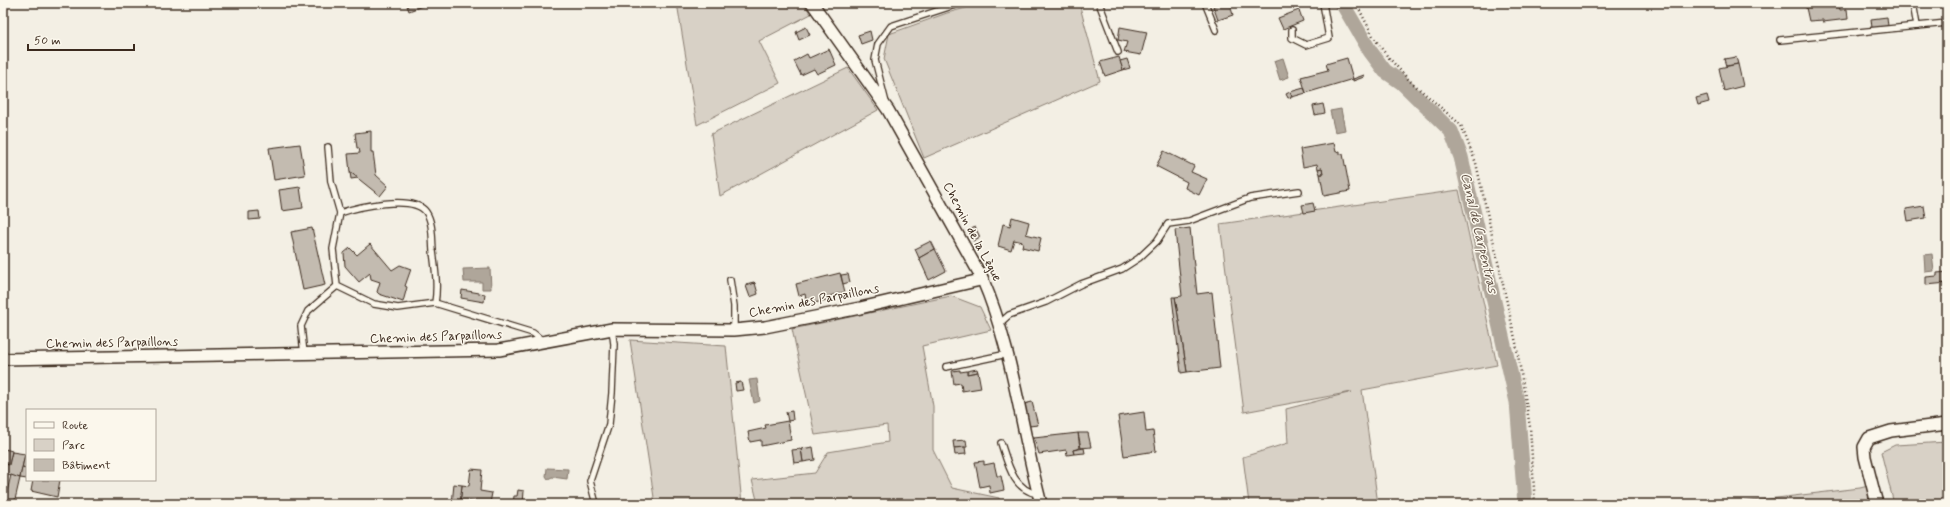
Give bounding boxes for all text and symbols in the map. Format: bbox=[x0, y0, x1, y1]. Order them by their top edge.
scale bar bbox=[28, 26, 134, 52]
text: 50 m bbox=[34, 33, 61, 49]
water label: Canal de Carpentras bbox=[1456, 171, 1502, 297]
street label: Chemin de la Lègue bbox=[939, 179, 1005, 285]
street label: Chemin des Parpaillons bbox=[747, 280, 881, 322]
street label: Chemin des Parpaillons bbox=[370, 326, 503, 348]
street label: Chemin des Parpaillons bbox=[46, 333, 179, 353]
legend bbox=[26, 409, 156, 481]
text: Route bbox=[62, 418, 88, 434]
text: Parc bbox=[62, 438, 85, 454]
text: Bâtiment bbox=[62, 458, 111, 474]

